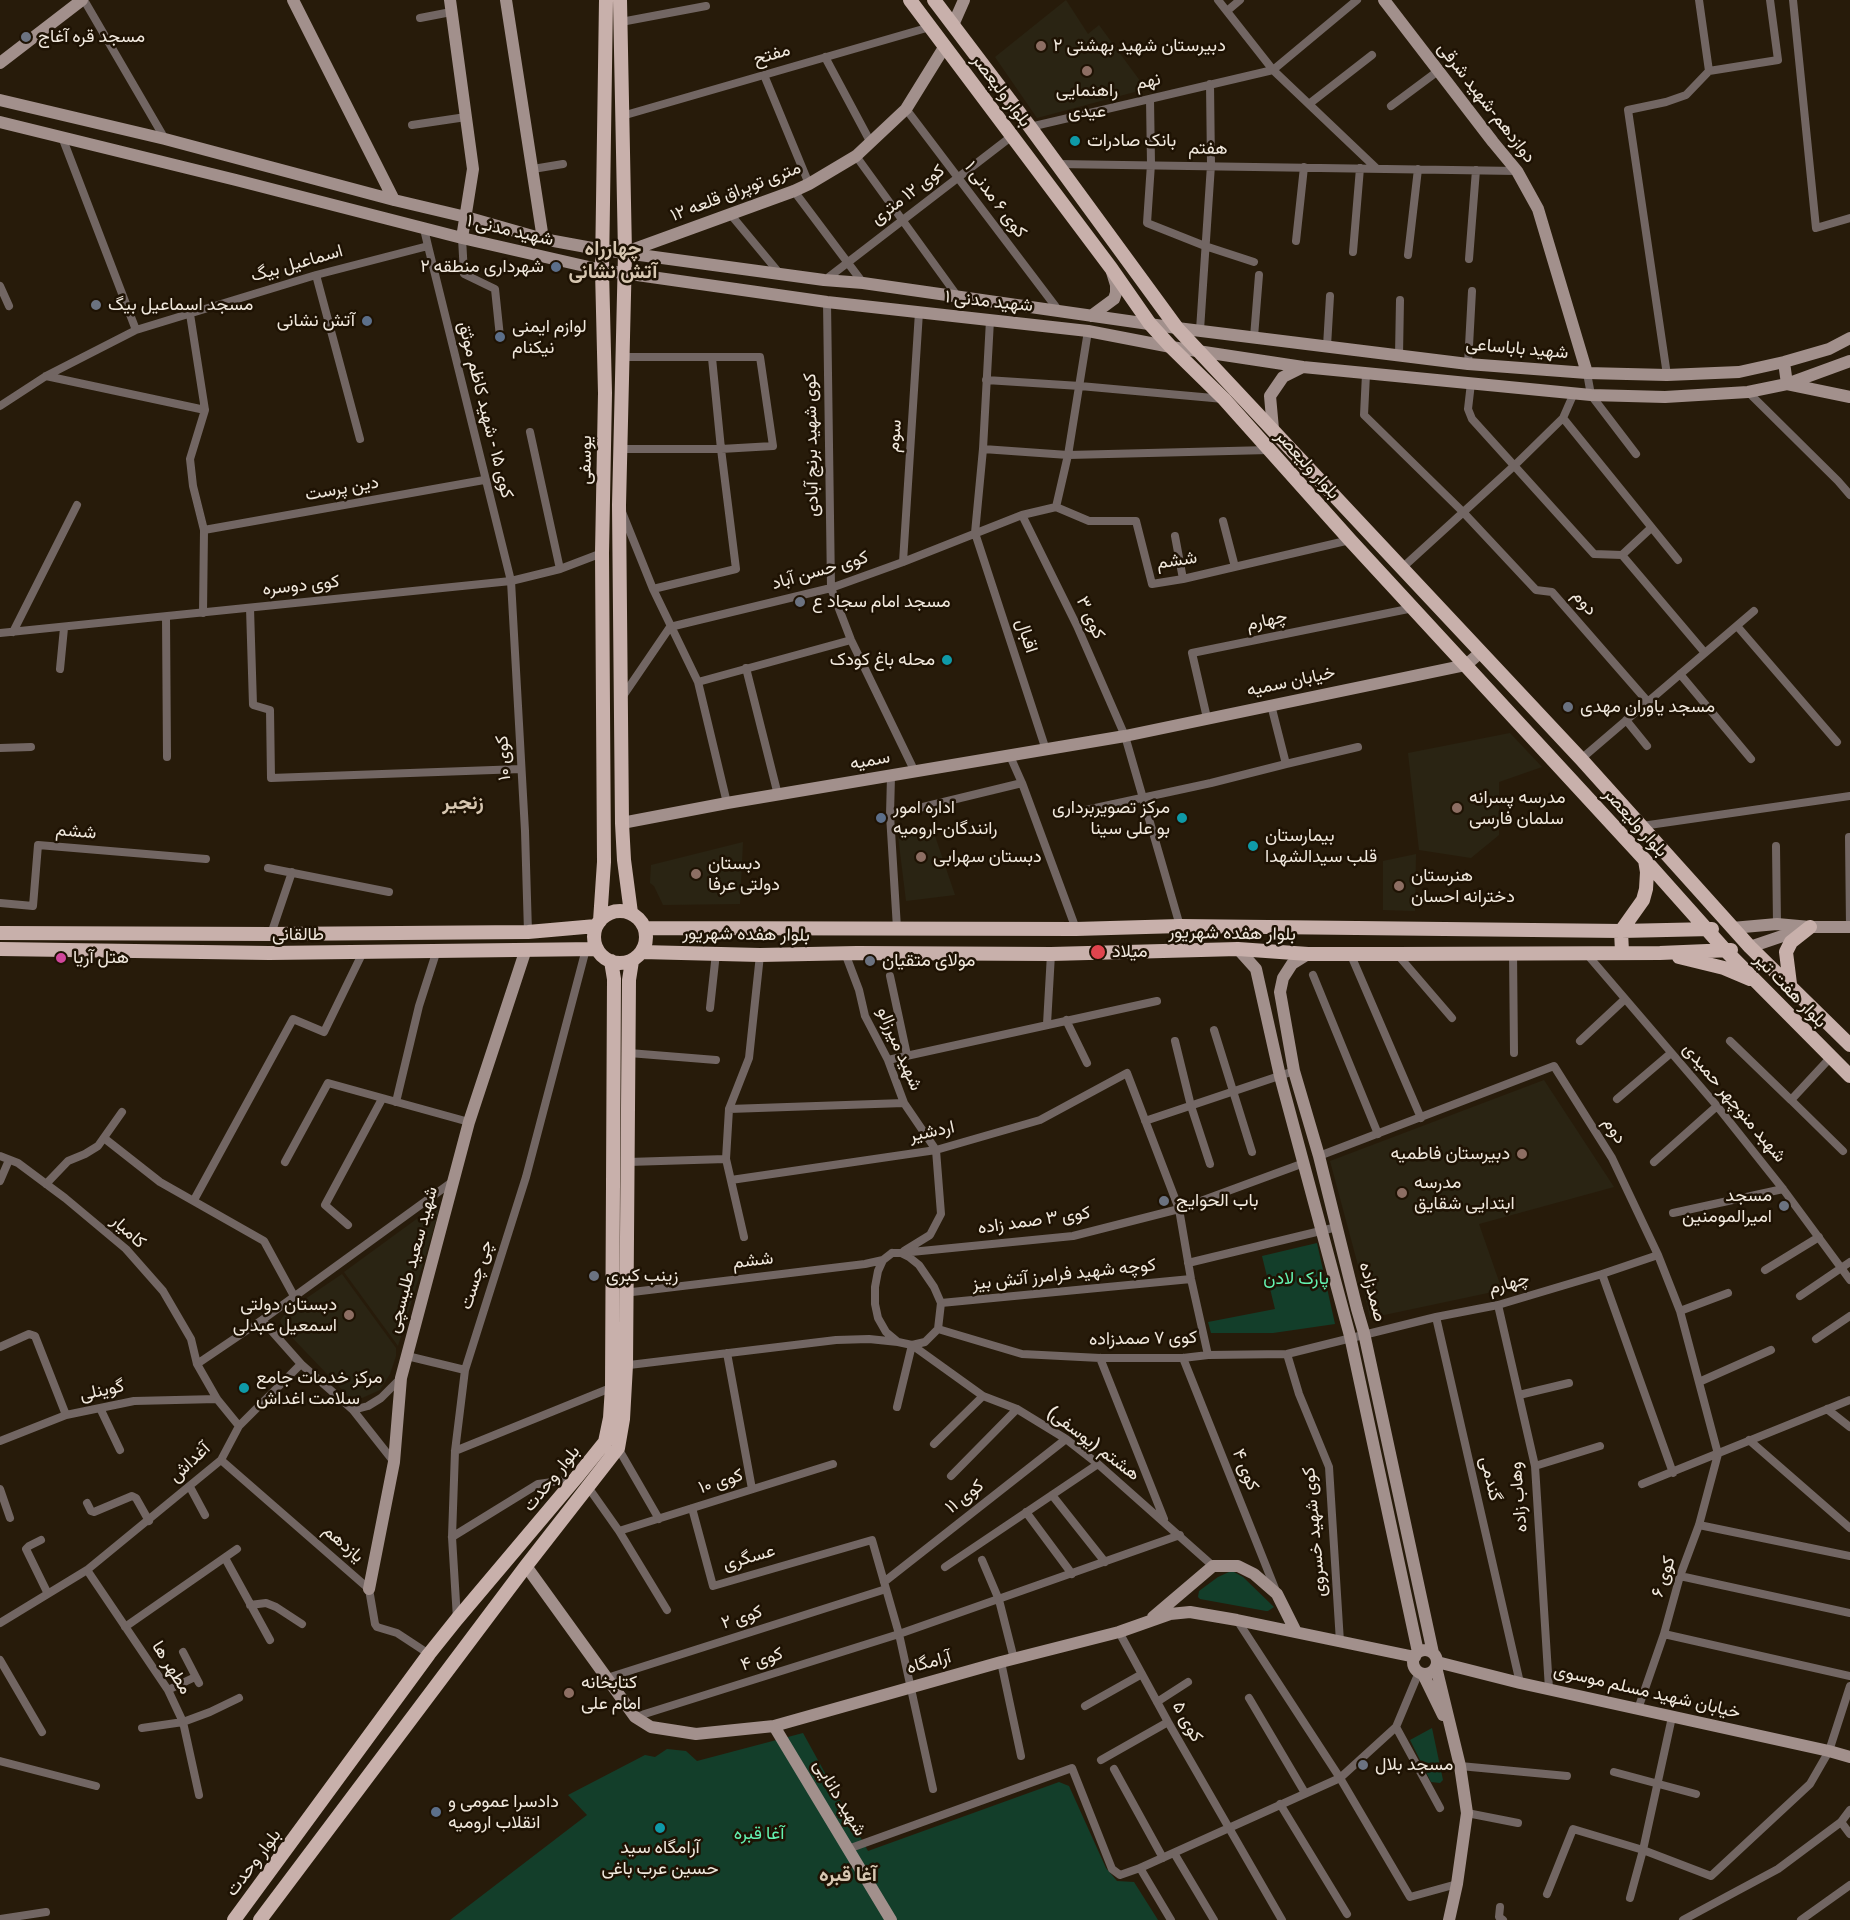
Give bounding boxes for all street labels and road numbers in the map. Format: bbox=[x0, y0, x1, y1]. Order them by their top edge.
street label: دوازدهم-شهید شرقی bbox=[1432, 38, 1540, 168]
street label: مفتح bbox=[751, 39, 793, 71]
street label: بلوار ولیعصر bbox=[967, 50, 1035, 132]
street label: نهم bbox=[1133, 69, 1163, 95]
street label: هفتم bbox=[1188, 138, 1228, 160]
street label: ۱۲ متری توپراق قلعه bbox=[668, 157, 804, 227]
street label: کوی ۶ مدنی ۱ bbox=[959, 157, 1031, 243]
street label: کوی ۱۲ متری bbox=[867, 160, 949, 230]
street label: شهید مدنی ۱ bbox=[465, 211, 555, 251]
street label: اسماعیل بیگ bbox=[248, 241, 346, 287]
street label: شهید مدنی ۱ bbox=[944, 287, 1034, 317]
street label: کوی ۱۵ - شهید کاظم موثق bbox=[453, 319, 517, 501]
street label: شهید باباساعی bbox=[1465, 334, 1569, 364]
street label: کوی شهید برنج آبادی bbox=[800, 373, 824, 517]
street label: سوم bbox=[883, 419, 907, 453]
street label: بلوار ولیعصر bbox=[1270, 426, 1344, 504]
street label: یوسفی bbox=[575, 435, 597, 485]
street label: دین پرست bbox=[303, 472, 381, 506]
street label: کوی حسن آباد bbox=[769, 547, 871, 595]
street label: ششم bbox=[1155, 547, 1199, 575]
street label: کوی دوسره bbox=[261, 571, 341, 601]
street label: دوم bbox=[1567, 586, 1601, 620]
street label: کوی ۳ bbox=[1071, 593, 1109, 643]
street label: چهارم bbox=[1245, 606, 1289, 636]
street label: اقبال bbox=[1010, 616, 1042, 656]
street label: خیابان سمیه bbox=[1245, 662, 1337, 702]
street label: کوی ۱۰ bbox=[492, 735, 516, 781]
street label: سمیه bbox=[848, 747, 892, 775]
street label: بلوار ولیعصر bbox=[1598, 784, 1672, 862]
street label: ششم bbox=[55, 819, 97, 845]
street label: بلوار هفده شهریور bbox=[1168, 922, 1296, 946]
street label: بلوار هفده شهریور bbox=[682, 923, 810, 947]
street label: طالقانی bbox=[272, 924, 324, 946]
street label: بلوار هفت تیر bbox=[1749, 949, 1831, 1033]
street label: شهید میرزالو bbox=[872, 1004, 926, 1094]
street label: شهبد منوچهر حمیدی bbox=[1678, 1039, 1790, 1167]
street label: دوم bbox=[1598, 1114, 1630, 1148]
street label: اردشیر bbox=[907, 1117, 957, 1147]
street label: شهید سعید طلیسچی bbox=[383, 1184, 443, 1336]
street label: کوی ۳ صمد زاده bbox=[976, 1202, 1092, 1240]
street label: کامیار bbox=[106, 1211, 150, 1253]
street label: چی چست bbox=[456, 1238, 498, 1312]
street label: ششم bbox=[731, 1248, 775, 1274]
street label: کوچه شهید فرامرز آتش بیز bbox=[971, 1255, 1157, 1295]
street label: صمدزاده bbox=[1354, 1260, 1390, 1324]
street label: چهارم bbox=[1486, 1268, 1532, 1300]
street label: کوی ۷ صمدزاده bbox=[1089, 1327, 1197, 1351]
street label: گوینلی bbox=[78, 1376, 126, 1406]
street label: هشتم (یوسفی) bbox=[1042, 1402, 1144, 1486]
street label: آغداش bbox=[165, 1439, 215, 1487]
street label: بلوار وحدت bbox=[519, 1442, 585, 1516]
street label: کوی ۴ bbox=[1227, 1446, 1263, 1494]
street label: گندمی bbox=[1474, 1455, 1506, 1503]
street label: وهاب زاده bbox=[1505, 1461, 1533, 1533]
street label: کوی ۱۰ bbox=[696, 1465, 746, 1499]
street label: کوی شهید خسروی bbox=[1299, 1466, 1331, 1598]
street label: کوی ۱۱ bbox=[941, 1475, 989, 1519]
street label: یازدهم bbox=[318, 1520, 368, 1568]
street label: عسگری bbox=[720, 1540, 778, 1576]
street label: کوی ۶ bbox=[1647, 1554, 1681, 1600]
street label: کوی ۲ bbox=[719, 1601, 765, 1635]
street label: مطهر ها bbox=[146, 1637, 196, 1699]
street label: کوی ۴ bbox=[738, 1643, 786, 1677]
street label: آرامگاه bbox=[904, 1647, 954, 1679]
street label: خیابان شهید مسلم موسوی bbox=[1551, 1660, 1743, 1724]
street label: کوی ۵ bbox=[1167, 1698, 1207, 1746]
street label: شهید دانایی bbox=[808, 1756, 870, 1840]
street label: بلوار وحدت bbox=[222, 1825, 286, 1901]

